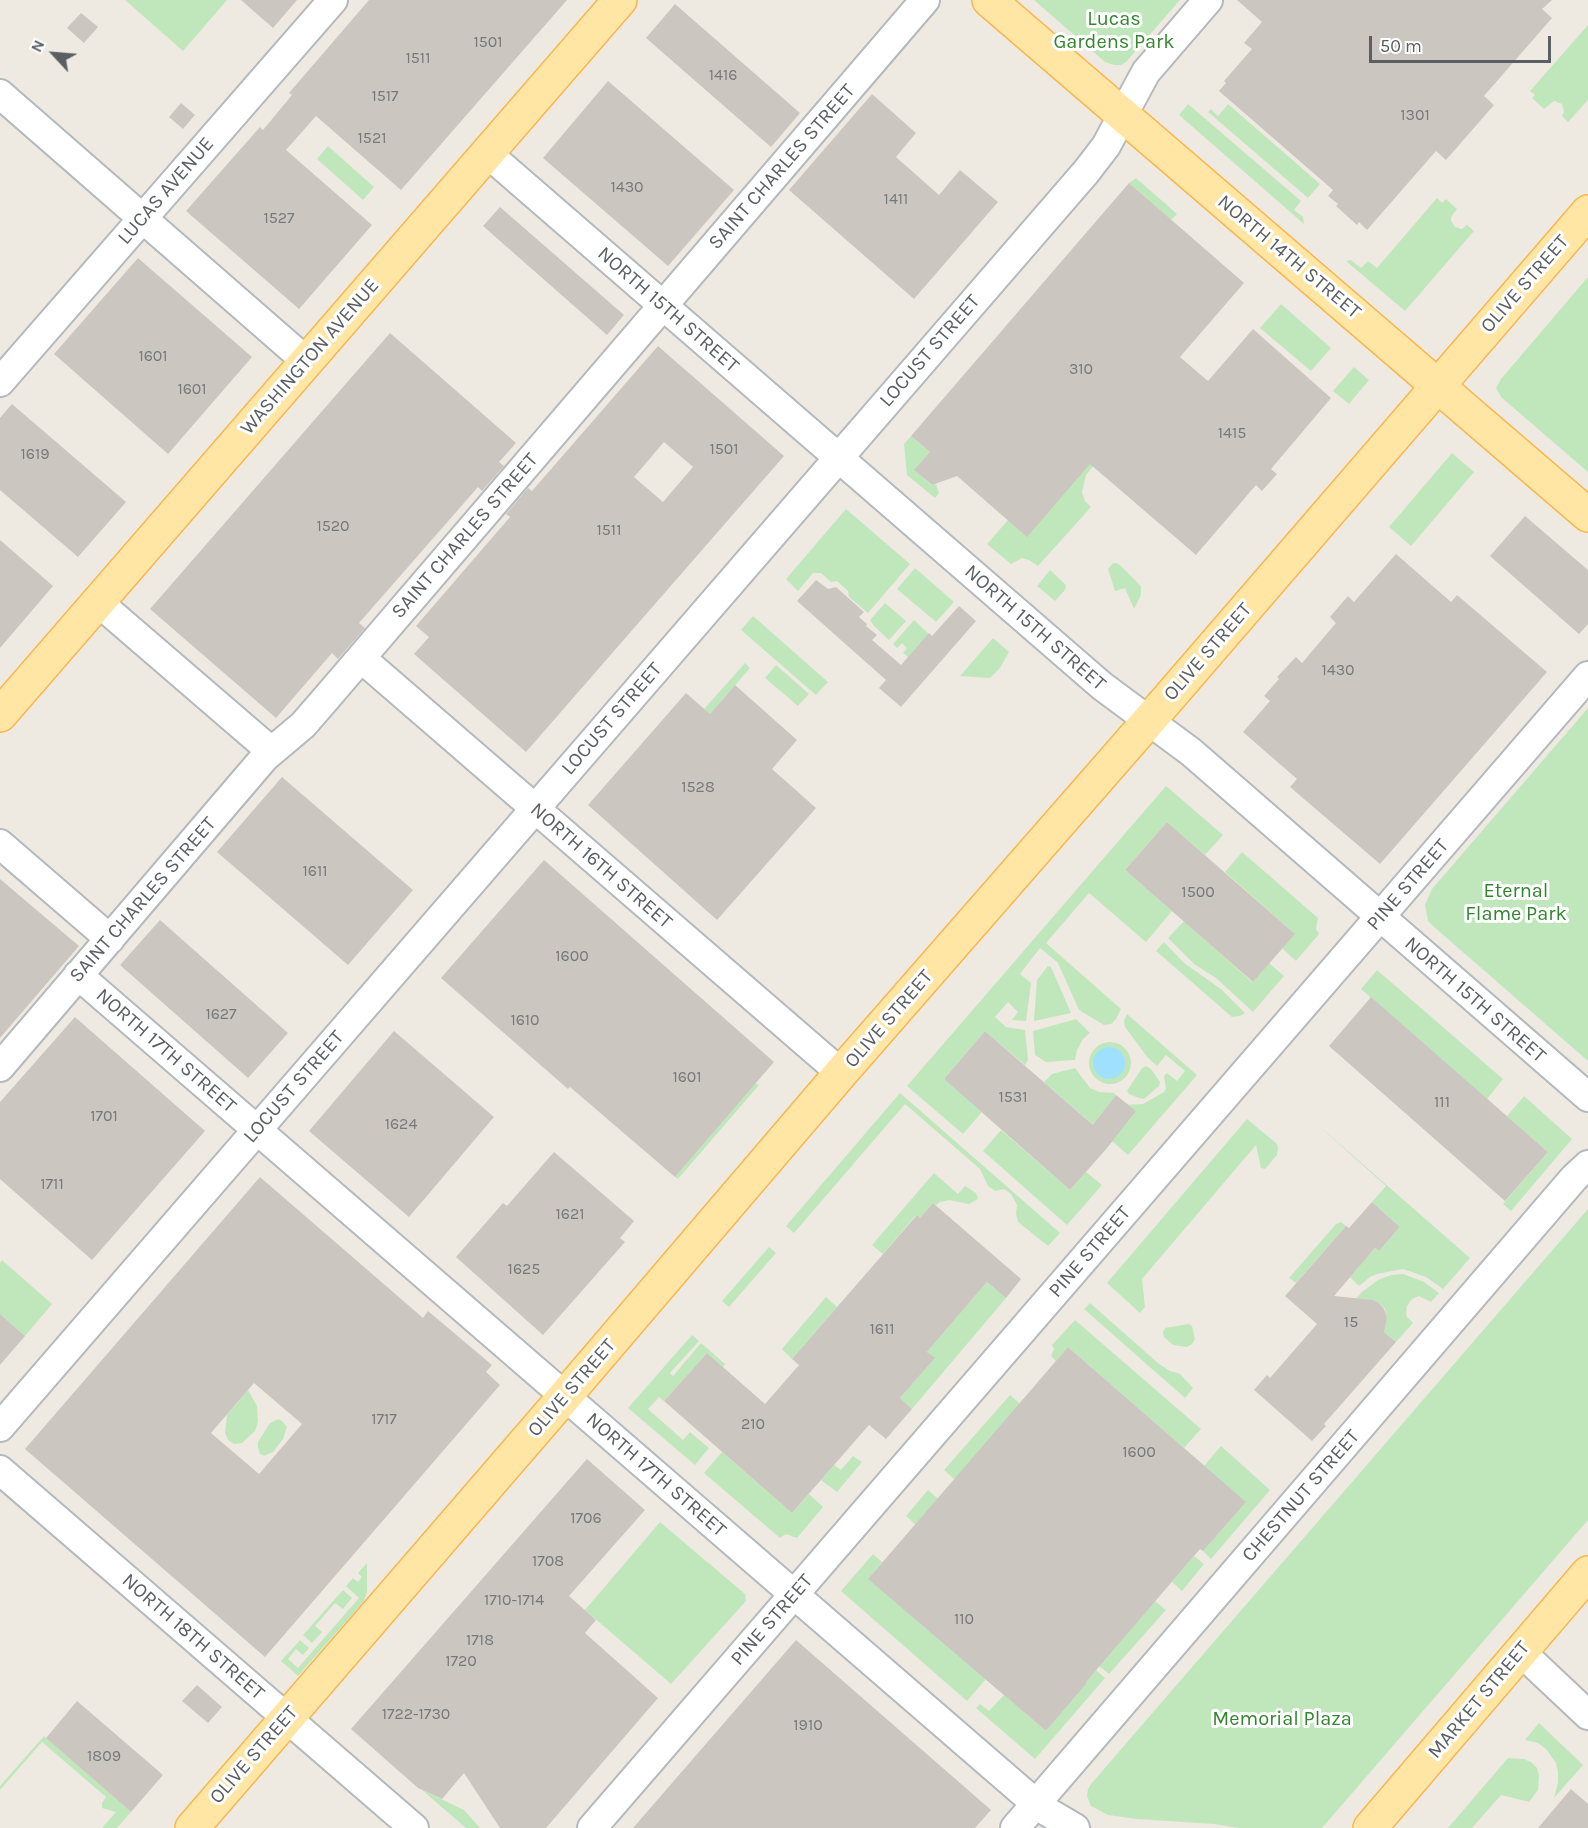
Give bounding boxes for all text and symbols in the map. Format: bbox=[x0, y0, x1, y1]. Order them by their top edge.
park label: Lucas Gardens Park bbox=[1053, 7, 1175, 54]
north arrow bbox=[24, 24, 84, 84]
scale bar bbox=[1372, 24, 1554, 62]
house number: 1501 bbox=[473, 32, 503, 52]
text: 50 m bbox=[1380, 35, 1422, 57]
text: N bbox=[26, 37, 48, 55]
house number: 1511 bbox=[406, 48, 430, 68]
house number: 1416 bbox=[709, 65, 737, 85]
street label: SAINT CHARLES STREET bbox=[704, 79, 860, 255]
house number: 1517 bbox=[371, 86, 399, 106]
house number: 1301 bbox=[1400, 105, 1430, 125]
house number: 1521 bbox=[358, 128, 386, 148]
street label: LUCAS AVENUE bbox=[113, 132, 219, 250]
house number: 1430 bbox=[610, 177, 644, 197]
house number: 1411 bbox=[884, 189, 908, 209]
street label: NORTH 14TH STREET bbox=[1212, 190, 1366, 324]
house number: 1527 bbox=[263, 208, 295, 228]
street label: OLIVE STREET bbox=[1476, 230, 1574, 338]
street label: NORTH 15TH STREET bbox=[592, 242, 744, 378]
street label: WASHINGTON AVENUE bbox=[236, 274, 384, 440]
street label: LOCUST STREET bbox=[875, 290, 985, 412]
house number: 1601 bbox=[138, 346, 168, 366]
house number: 310 bbox=[1069, 359, 1093, 379]
house number: 1601 bbox=[177, 379, 207, 399]
house number: 1415 bbox=[1218, 423, 1246, 443]
house number: 1501 bbox=[709, 439, 739, 459]
house number: 1619 bbox=[20, 444, 50, 464]
street label: SAINT CHARLES STREET bbox=[387, 448, 543, 624]
house number: 1520 bbox=[316, 516, 350, 536]
house number: 1511 bbox=[597, 520, 621, 540]
street label: NORTH 15TH STREET bbox=[959, 560, 1111, 696]
street label: OLIVE STREET bbox=[1159, 598, 1257, 706]
street label: LOCUST STREET bbox=[557, 658, 667, 780]
house number: 1430 bbox=[1321, 660, 1355, 680]
house number: 1528 bbox=[681, 777, 715, 797]
street label: NORTH 16TH STREET bbox=[525, 798, 677, 934]
street label: SAINT CHARLES STREET bbox=[65, 812, 221, 988]
street label: PINE STREET bbox=[1362, 834, 1454, 936]
house number: 1611 bbox=[302, 861, 328, 881]
park label: Eternal Flame Park bbox=[1465, 879, 1567, 926]
house number: 1500 bbox=[1181, 882, 1215, 902]
street label: NORTH 15TH STREET bbox=[1399, 932, 1551, 1068]
house number: 1600 bbox=[555, 946, 589, 966]
street label: OLIVE STREET bbox=[840, 965, 938, 1073]
street label: NORTH 17TH STREET bbox=[91, 984, 241, 1118]
house number: 1627 bbox=[205, 1004, 237, 1024]
house number: 1610 bbox=[510, 1010, 540, 1030]
street label: LOCUST STREET bbox=[239, 1026, 349, 1148]
house number: 1601 bbox=[672, 1067, 702, 1087]
house number: 1531 bbox=[998, 1087, 1028, 1107]
house number: 111 bbox=[1434, 1092, 1450, 1112]
house number: 1701 bbox=[90, 1106, 118, 1126]
house number: 1624 bbox=[385, 1114, 417, 1134]
house number: 1711 bbox=[40, 1174, 64, 1194]
street label: PINE STREET bbox=[1044, 1201, 1136, 1303]
house number: 1621 bbox=[555, 1204, 585, 1224]
house number: 1625 bbox=[508, 1259, 540, 1279]
house number: 15 bbox=[1344, 1312, 1358, 1332]
house number: 1611 bbox=[869, 1319, 895, 1339]
street label: OLIVE STREET bbox=[523, 1334, 621, 1442]
street label: NORTH 17TH STREET bbox=[581, 1408, 731, 1542]
house number: 1717 bbox=[371, 1409, 397, 1429]
house number: 210 bbox=[741, 1414, 765, 1434]
street label: CHESTNUT STREET bbox=[1237, 1425, 1365, 1567]
house number: 1600 bbox=[1122, 1442, 1156, 1462]
house number: 1706 bbox=[570, 1508, 602, 1528]
house number: 1708 bbox=[532, 1551, 564, 1571]
street label: NORTH 18TH STREET bbox=[117, 1569, 269, 1705]
street label: PINE STREET bbox=[726, 1569, 818, 1671]
house number: 1710-1714 bbox=[484, 1590, 544, 1610]
house number: 110 bbox=[954, 1609, 974, 1629]
house number: 1718 bbox=[466, 1630, 494, 1650]
street label: MARKET STREET bbox=[1423, 1636, 1535, 1764]
house number: 1720 bbox=[445, 1651, 477, 1671]
street label: OLIVE STREET bbox=[205, 1701, 303, 1809]
house number: 1722-1730 bbox=[382, 1704, 450, 1724]
park label: Memorial Plaza bbox=[1212, 1707, 1352, 1731]
house number: 1910 bbox=[793, 1715, 823, 1735]
house number: 1809 bbox=[87, 1746, 121, 1766]

